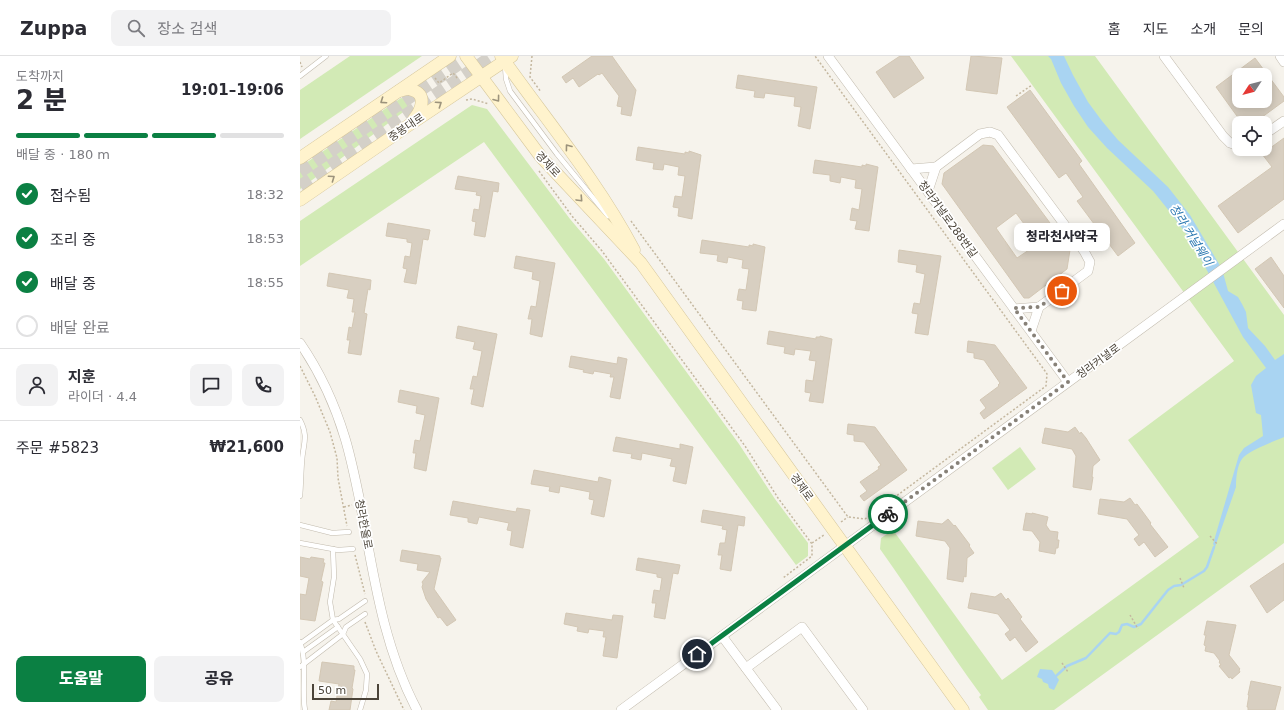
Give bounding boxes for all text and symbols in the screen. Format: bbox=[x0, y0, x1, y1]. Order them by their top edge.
search box bbox=[111, 10, 391, 46]
text: Zuppa bbox=[20, 17, 87, 39]
icon: search bbox=[125, 17, 147, 39]
text: 장소 검색 bbox=[157, 20, 217, 38]
text: 홈 bbox=[1108, 21, 1121, 37]
text: 지도 bbox=[1143, 21, 1168, 37]
text: 소개 bbox=[1190, 21, 1216, 37]
text: 문의 bbox=[1238, 21, 1264, 37]
north arrow bbox=[1232, 68, 1272, 108]
map controls bbox=[1232, 68, 1272, 156]
text: 도착까지 bbox=[16, 69, 64, 84]
text: 19:01–19:06 bbox=[181, 81, 284, 99]
text: 2 분 bbox=[16, 85, 67, 115]
one-way arrow bbox=[493, 95, 500, 102]
one-way arrow bbox=[380, 96, 387, 104]
one-way arrow bbox=[435, 102, 442, 109]
street label: 중봉대로 bbox=[386, 111, 427, 144]
button: locate bbox=[1232, 116, 1272, 156]
one-way arrow bbox=[566, 145, 573, 152]
text: 배달 중 · 180 m bbox=[16, 147, 110, 162]
street label: 경제로 bbox=[533, 149, 563, 180]
one-way arrow bbox=[328, 175, 335, 183]
street label: 청라커낼로288번길 bbox=[915, 178, 980, 260]
icon: check bbox=[16, 183, 38, 205]
text: 접수됨 bbox=[50, 187, 91, 205]
text: 18:32 bbox=[247, 187, 284, 202]
one-way arrow bbox=[575, 194, 583, 202]
water label: 청라 커널웨이 bbox=[1166, 202, 1216, 269]
callout: 청라천사약국 bbox=[1014, 223, 1110, 251]
icon: check bbox=[16, 227, 38, 249]
text: 청라천사약국 bbox=[1026, 229, 1098, 244]
text: 조리 중 bbox=[50, 231, 96, 249]
text: 18:53 bbox=[247, 231, 284, 246]
icon: check bbox=[16, 271, 38, 293]
pin bbox=[1045, 274, 1079, 308]
text: 배달 중 bbox=[50, 275, 96, 293]
text: 18:55 bbox=[247, 275, 284, 290]
icon: bag bbox=[1051, 280, 1073, 302]
text: 배달 완료 bbox=[50, 319, 110, 337]
street label: 청라커낼로 bbox=[1074, 341, 1123, 382]
button: person bbox=[16, 364, 58, 406]
button: chat bbox=[190, 364, 232, 406]
button: phone bbox=[242, 364, 284, 406]
text: 지훈 bbox=[68, 368, 96, 386]
text: 라이더 · 4.4 bbox=[68, 389, 137, 404]
text: ₩21,600 bbox=[210, 438, 284, 456]
text: 주문 #5823 bbox=[16, 439, 99, 457]
street label: 경제로 bbox=[787, 471, 816, 503]
courier bbox=[868, 494, 908, 534]
street label: 청라한울로 bbox=[352, 498, 375, 550]
icon: bike bbox=[877, 503, 899, 525]
pin bbox=[680, 637, 714, 671]
icon: home bbox=[686, 643, 708, 665]
button: 도움말 bbox=[16, 656, 146, 702]
button: 공유 bbox=[154, 656, 284, 702]
scale bar bbox=[312, 682, 379, 701]
text: 50 m bbox=[318, 684, 346, 697]

